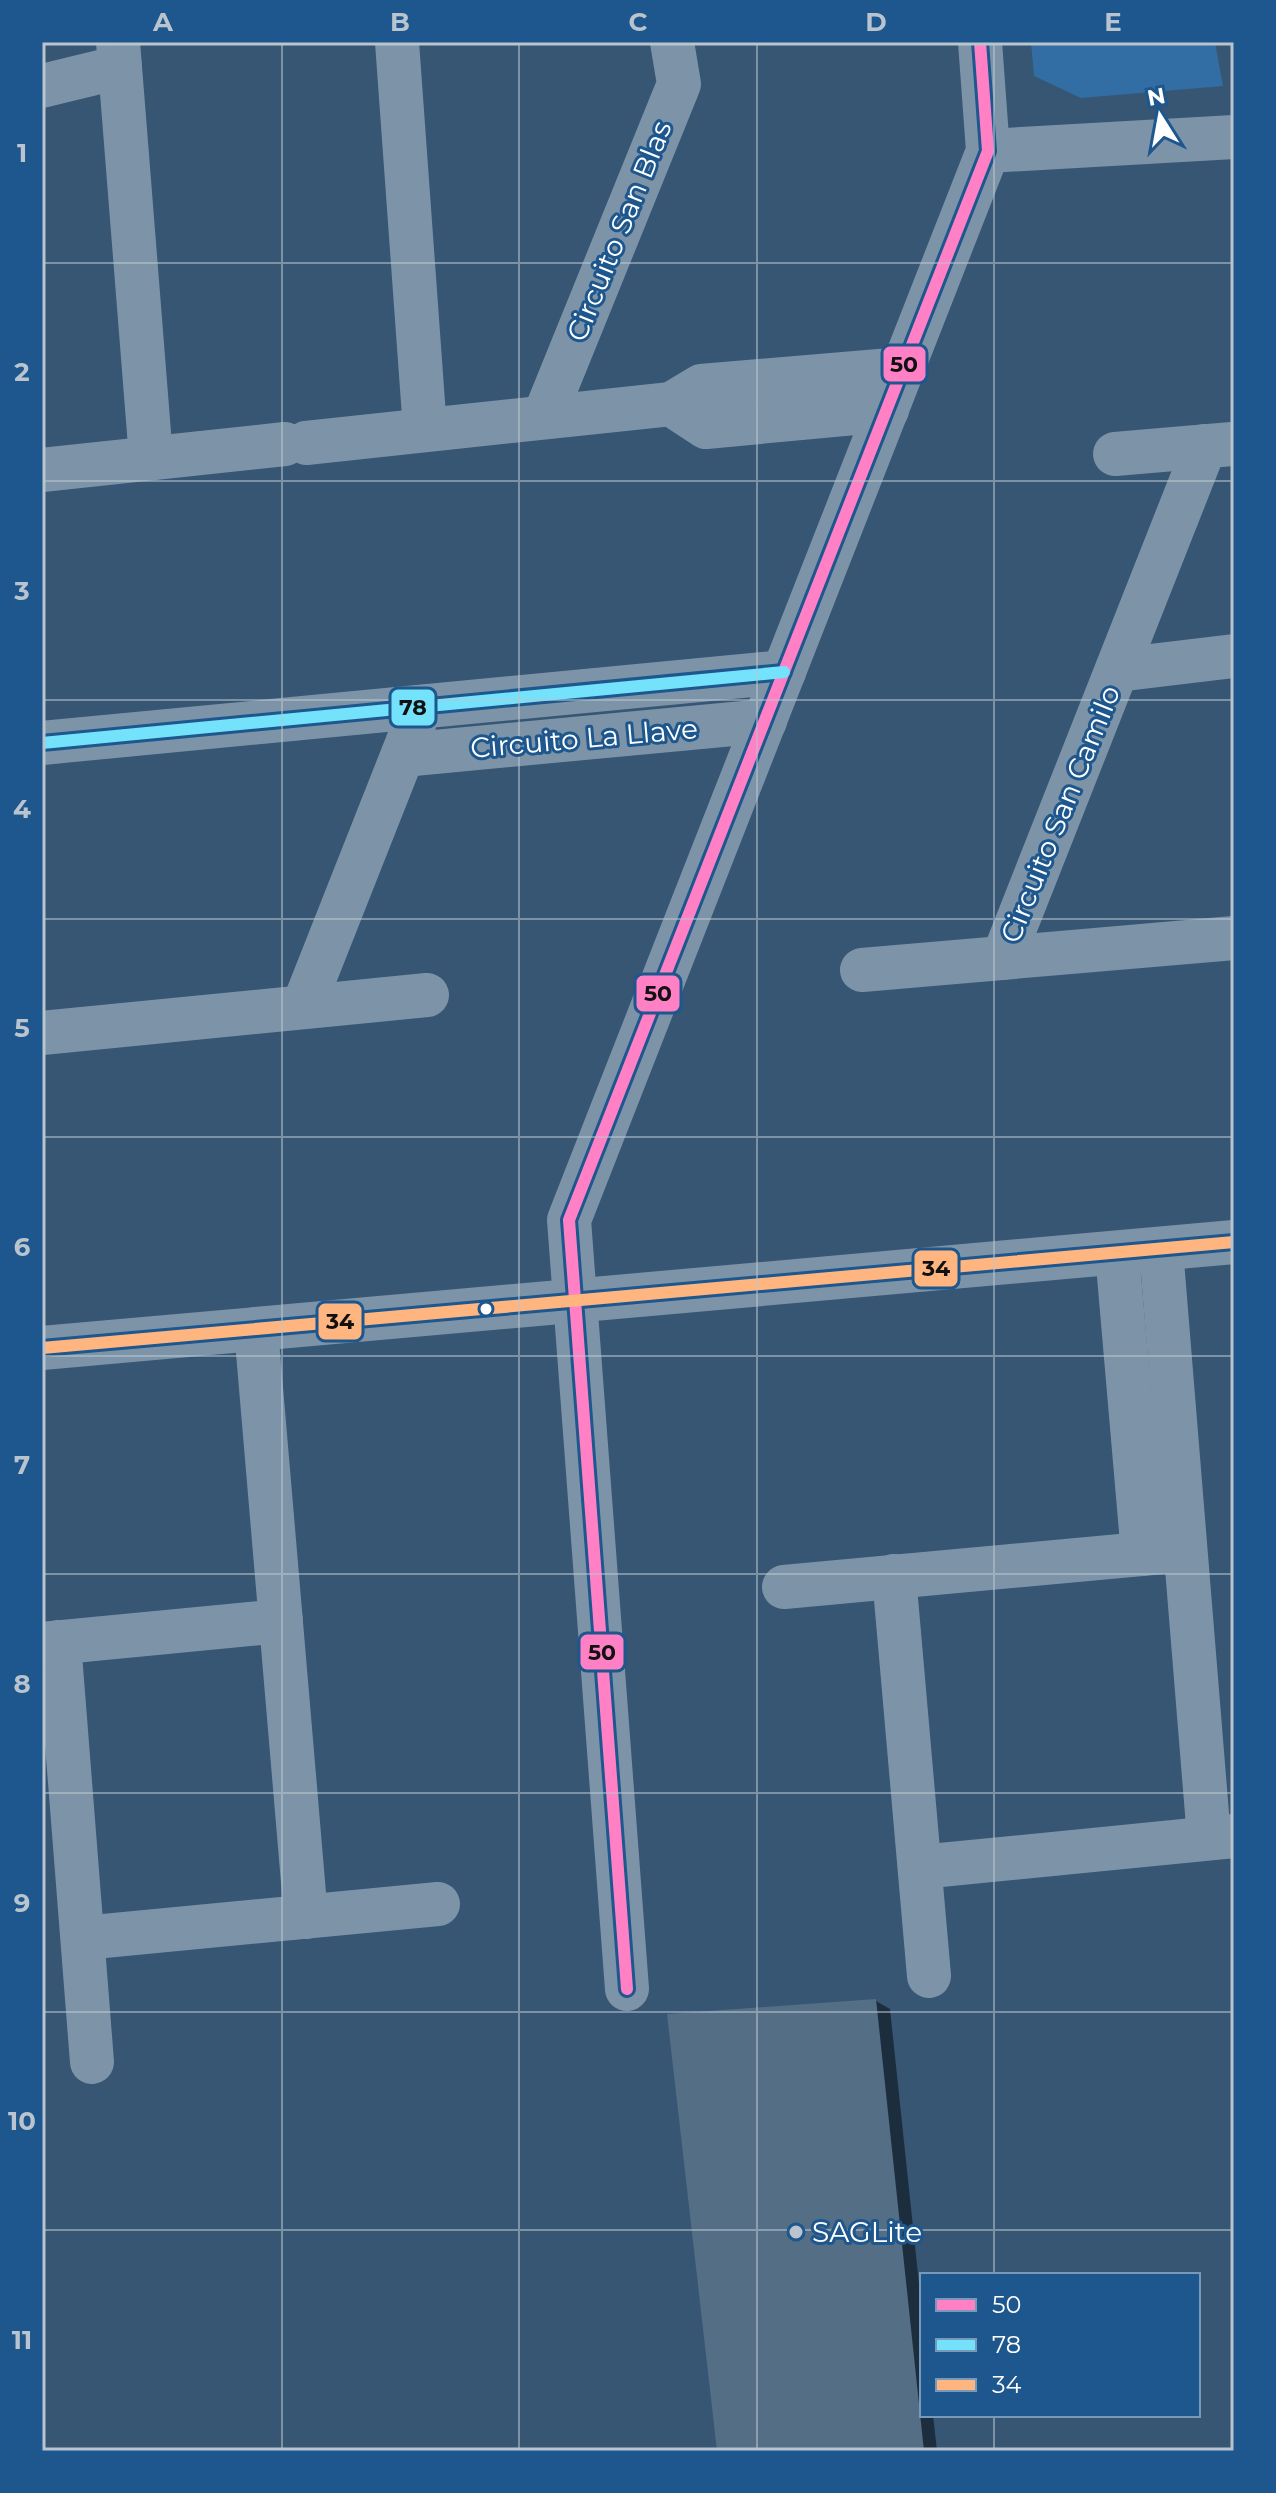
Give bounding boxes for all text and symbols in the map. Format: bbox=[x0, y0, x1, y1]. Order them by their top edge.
text: A bbox=[152, 6, 174, 38]
text: B bbox=[390, 6, 410, 38]
text: C bbox=[629, 6, 648, 38]
text: D bbox=[865, 6, 887, 38]
text: E bbox=[1104, 6, 1122, 38]
north arrow bbox=[1120, 76, 1200, 156]
text: N bbox=[1145, 82, 1168, 112]
street label: Circuito San Blas bbox=[559, 116, 679, 346]
text: 1 bbox=[17, 137, 27, 169]
line badge: 50 bbox=[882, 345, 927, 383]
text: 50 bbox=[890, 351, 918, 378]
text: 2 bbox=[14, 356, 30, 388]
text: 3 bbox=[13, 575, 30, 607]
street label: Circuito San Camilo bbox=[993, 680, 1127, 948]
line badge: 78 bbox=[390, 688, 436, 727]
text: 78 bbox=[399, 694, 427, 721]
street label: Circuito La Llave bbox=[469, 711, 699, 765]
text: 4 bbox=[13, 793, 31, 825]
line badge: 50 bbox=[635, 974, 681, 1013]
text: 50 bbox=[644, 980, 672, 1007]
text: 5 bbox=[14, 1012, 30, 1044]
text: 6 bbox=[14, 1231, 31, 1263]
line badge: 34 bbox=[913, 1249, 959, 1288]
text: 34 bbox=[921, 1255, 950, 1282]
unlabelled marker bbox=[478, 1301, 494, 1317]
line badge: 34 bbox=[317, 1302, 363, 1341]
text: 34 bbox=[325, 1308, 354, 1335]
text: 7 bbox=[14, 1449, 30, 1481]
line badge: 50 bbox=[579, 1633, 625, 1671]
text: 50 bbox=[588, 1639, 616, 1666]
text: 8 bbox=[13, 1668, 31, 1700]
text: 9 bbox=[14, 1887, 30, 1919]
text: 10 bbox=[8, 2105, 36, 2137]
place label: SAGLite bbox=[812, 2215, 922, 2249]
marker: SAGLite bbox=[787, 2223, 805, 2241]
legend bbox=[920, 2273, 1200, 2417]
text: 50 bbox=[992, 2290, 1021, 2319]
text: 11 bbox=[12, 2324, 32, 2356]
text: 78 bbox=[992, 2330, 1021, 2359]
text: 34 bbox=[992, 2370, 1022, 2399]

